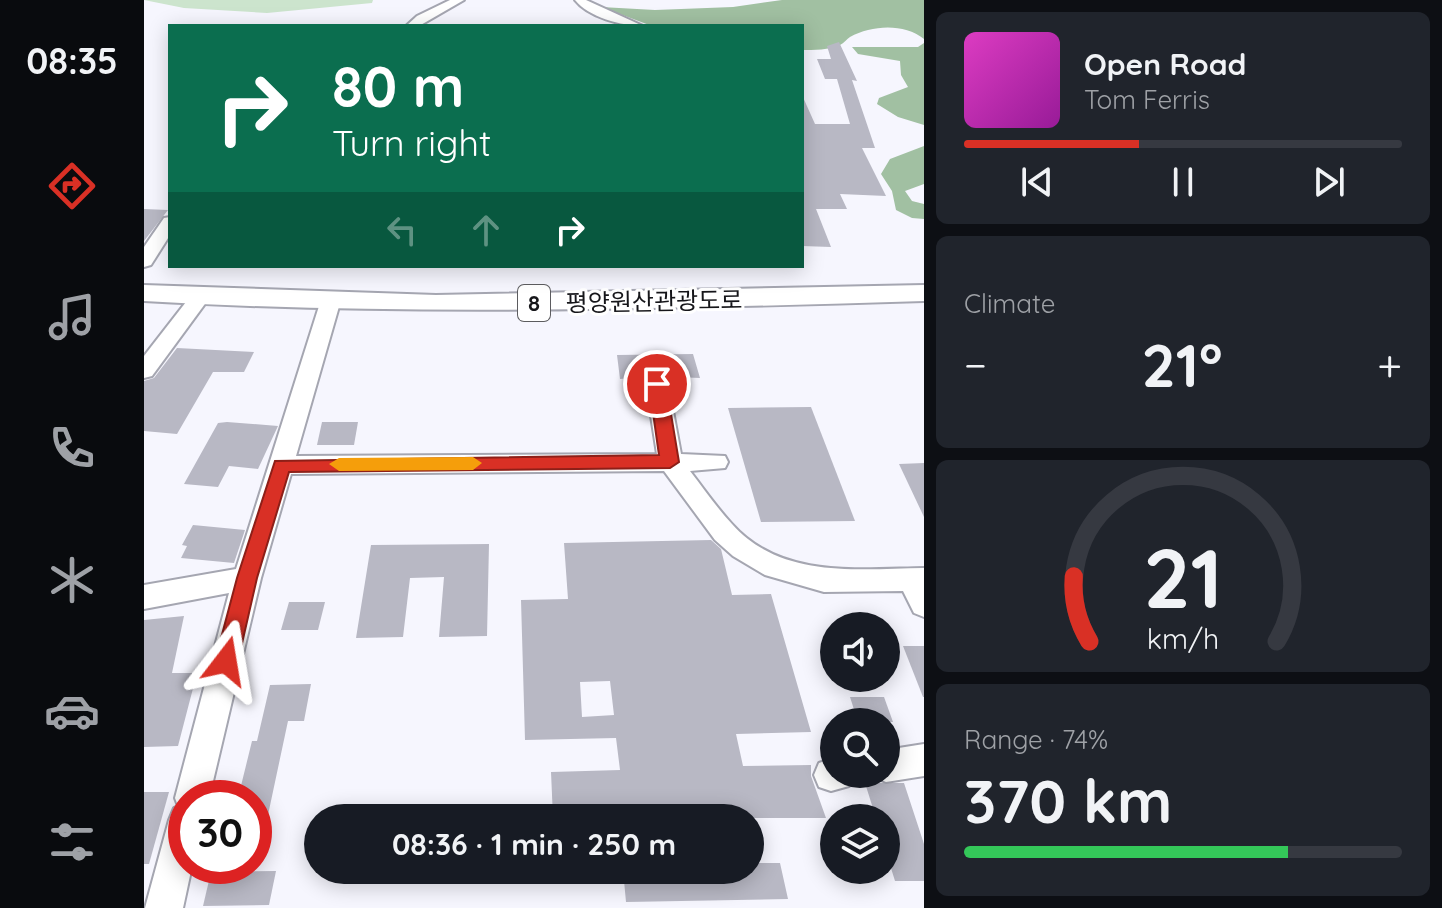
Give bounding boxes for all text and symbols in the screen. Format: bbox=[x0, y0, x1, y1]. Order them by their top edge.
text: 08:35 bbox=[26, 38, 118, 83]
text: Open Road bbox=[1084, 45, 1246, 83]
text: 80 m bbox=[332, 51, 464, 121]
icon: right bbox=[200, 56, 304, 160]
text: Tom Ferris bbox=[1084, 83, 1210, 116]
text: Turn right bbox=[332, 120, 491, 165]
icon: directions bbox=[44, 158, 100, 214]
icon: previous bbox=[1015, 160, 1059, 204]
icon: pause bbox=[1161, 160, 1205, 204]
icon: next bbox=[1307, 160, 1351, 204]
icon: left bbox=[380, 208, 424, 252]
icon: ahead bbox=[464, 208, 508, 252]
icon: right bbox=[548, 208, 592, 252]
street label: 평양원산관광도로 bbox=[565, 284, 743, 318]
road number: 8 bbox=[518, 285, 550, 321]
text: Climate bbox=[964, 287, 1055, 320]
icon: music bbox=[44, 289, 100, 345]
text: 21° bbox=[1142, 327, 1223, 402]
text: − bbox=[964, 337, 987, 392]
text: + bbox=[1377, 337, 1402, 392]
pin bbox=[623, 350, 691, 418]
icon: arrive bbox=[635, 362, 679, 406]
icon: phone bbox=[44, 420, 100, 476]
text: 21 bbox=[1143, 525, 1223, 629]
icon: climate bbox=[44, 552, 100, 608]
map controls bbox=[820, 612, 900, 884]
button: sound bbox=[820, 612, 900, 692]
position arrow bbox=[184, 619, 268, 703]
text: km/h bbox=[1147, 620, 1219, 656]
icon: car bbox=[44, 683, 100, 739]
button: search bbox=[820, 708, 900, 788]
text: Range · 74% bbox=[964, 723, 1108, 756]
text: 370 km bbox=[964, 763, 1172, 838]
speed limit sign: 30 bbox=[168, 780, 272, 884]
button: layers bbox=[820, 804, 900, 884]
icon: filters bbox=[44, 814, 100, 870]
text: 08:36 · 1 min · 250 m bbox=[392, 825, 676, 863]

